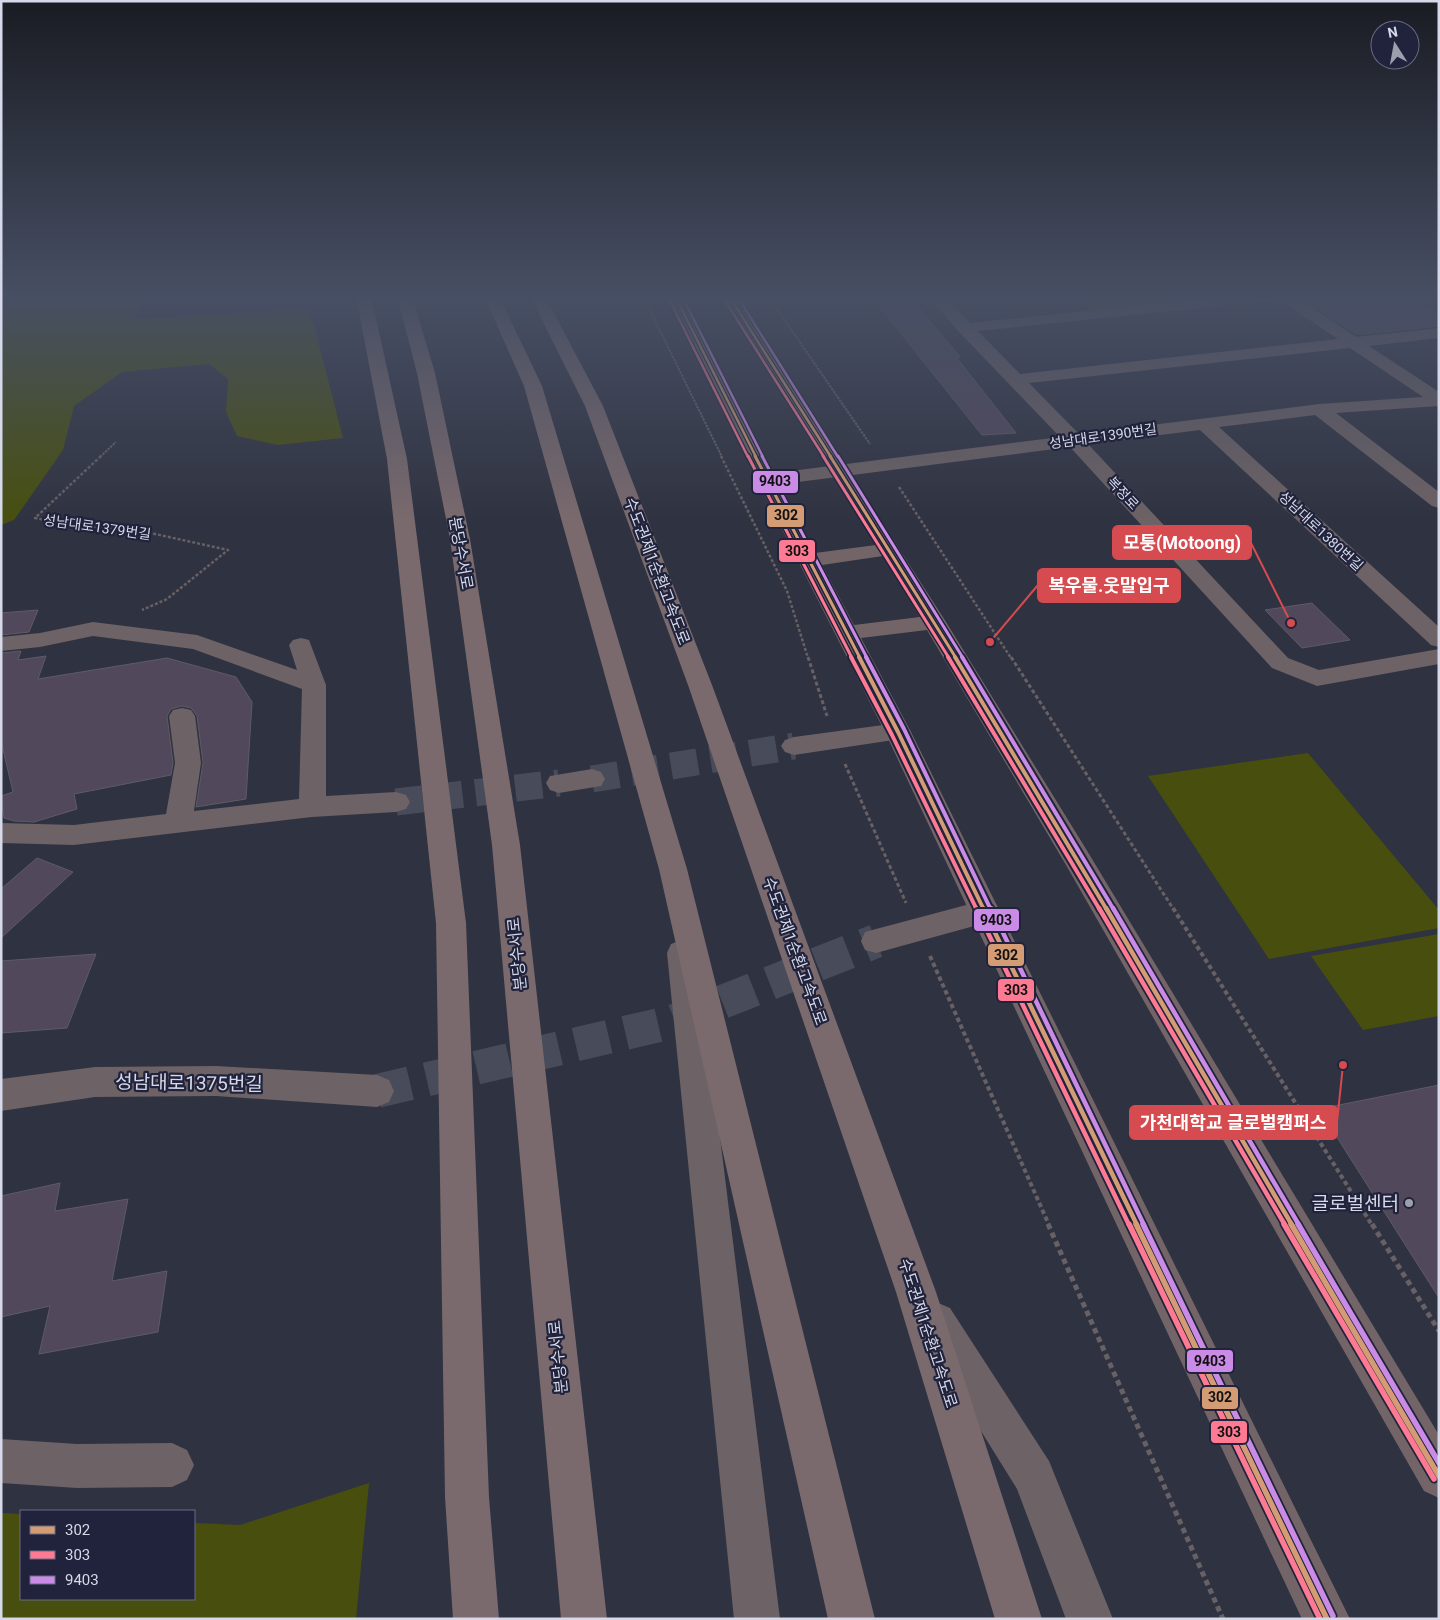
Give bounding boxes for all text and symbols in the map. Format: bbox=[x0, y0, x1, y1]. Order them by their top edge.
north arrow bbox=[1370, 20, 1420, 70]
text: N bbox=[1386, 23, 1399, 41]
street label: 성남대로1390번길 bbox=[1048, 421, 1158, 451]
line badge: 9403 bbox=[752, 470, 799, 494]
text: 9403 bbox=[759, 473, 791, 489]
street label: 복정로 bbox=[1104, 473, 1142, 513]
street label: 성남대로1380번길 bbox=[1276, 488, 1366, 574]
street label: 수도권제1순환고속도로 bbox=[620, 495, 694, 648]
line badge: 302 bbox=[766, 504, 805, 528]
text: 302 bbox=[774, 507, 798, 523]
street label: 성남대로1379번길 bbox=[42, 512, 152, 542]
street label: 분당수서로 bbox=[445, 515, 477, 591]
callout: 모퉁(Motoong) bbox=[1113, 526, 1251, 559]
text: 모퉁(Motoong) bbox=[1123, 532, 1241, 554]
line badge: 303 bbox=[778, 539, 816, 563]
text: 303 bbox=[785, 543, 809, 559]
callout: 복우물.웃말입구 bbox=[1038, 569, 1180, 602]
text: 복우물.웃말입구 bbox=[1048, 575, 1170, 596]
street label: 수도권제1순환고속도로 bbox=[759, 874, 831, 1028]
line badge: 9403 bbox=[973, 908, 1020, 932]
text: 9403 bbox=[980, 912, 1012, 928]
street label: 분당수서로 bbox=[504, 916, 530, 992]
line badge: 302 bbox=[987, 943, 1025, 967]
text: 302 bbox=[994, 947, 1018, 963]
line badge: 303 bbox=[997, 978, 1035, 1002]
text: 303 bbox=[1004, 982, 1028, 998]
street label: 성남대로1375번길 bbox=[115, 1070, 263, 1096]
callout: 가천대학교 글로벌캠퍼스 bbox=[1130, 1106, 1337, 1139]
text: 가천대학교 글로벌캠퍼스 bbox=[1140, 1112, 1326, 1133]
place label: 글로벌센터 bbox=[1312, 1192, 1399, 1215]
marker: 글로벌센터 bbox=[1403, 1197, 1415, 1209]
street label: 수도권제1순환고속도로 bbox=[895, 1256, 961, 1410]
street label: 분당수서로 bbox=[545, 1319, 571, 1395]
line badge: 9403 bbox=[1186, 1349, 1234, 1373]
text: 9403 bbox=[1194, 1353, 1226, 1369]
line badge: 302 bbox=[1201, 1386, 1239, 1410]
text: 302 bbox=[1208, 1389, 1232, 1405]
line badge: 303 bbox=[1210, 1420, 1248, 1444]
text: 303 bbox=[1217, 1424, 1241, 1440]
legend bbox=[20, 1510, 195, 1600]
text: 302 bbox=[65, 1521, 90, 1539]
text: 303 bbox=[65, 1546, 90, 1564]
text: 9403 bbox=[65, 1571, 99, 1589]

